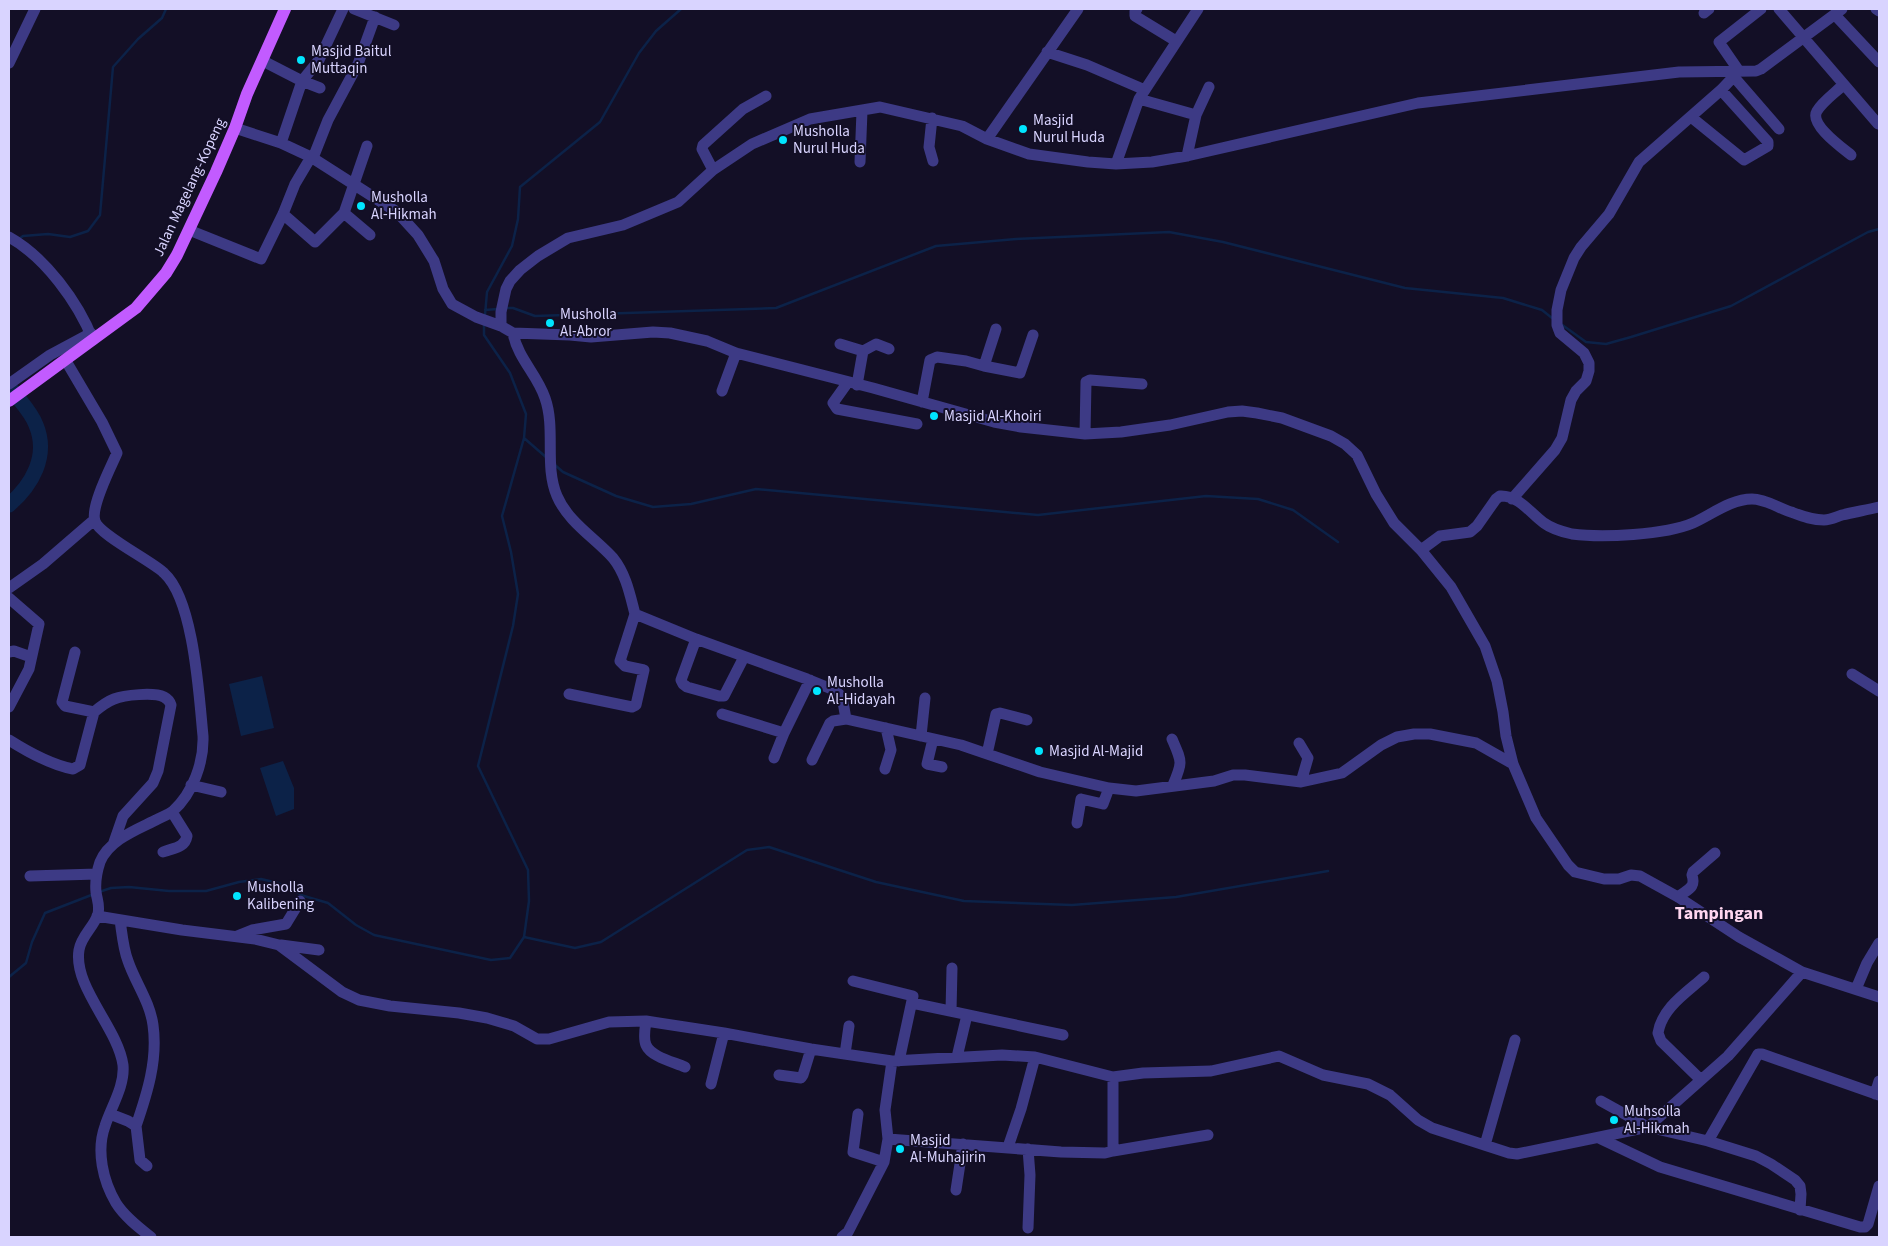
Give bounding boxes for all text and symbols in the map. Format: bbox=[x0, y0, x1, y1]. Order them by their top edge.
place label: Masjid Baitul Muttaqin bbox=[311, 41, 392, 79]
marker: Masjid Baitul Muttaqin bbox=[295, 54, 307, 66]
place label: Masjid Nurul Huda bbox=[1033, 110, 1105, 148]
street label: Jalan Magelang-Kopeng bbox=[148, 114, 231, 260]
place label: Musholla Nurul Huda bbox=[793, 121, 865, 159]
marker: Masjid Nurul Huda bbox=[1017, 123, 1029, 135]
marker: Musholla Nurul Huda bbox=[777, 134, 789, 146]
place label: Musholla Al-Hikmah bbox=[371, 187, 437, 225]
marker: Musholla Al-Hikmah bbox=[355, 200, 367, 212]
place label: Musholla Al-Abror bbox=[560, 304, 617, 342]
marker: Musholla Al-Abror bbox=[544, 317, 556, 329]
place label: Masjid Al-Khoiri bbox=[944, 406, 1042, 427]
marker: Masjid Al-Khoiri bbox=[928, 410, 940, 422]
place label: Musholla Al-Hidayah bbox=[827, 672, 895, 710]
marker: Musholla Al-Hidayah bbox=[811, 685, 823, 697]
place label: Masjid Al-Majid bbox=[1049, 741, 1143, 762]
marker: Masjid Al-Majid bbox=[1033, 745, 1045, 757]
place label: Musholla Kalibening bbox=[247, 877, 315, 915]
marker: Musholla Kalibening bbox=[231, 890, 243, 902]
district label: Tampingan bbox=[1675, 901, 1763, 926]
place label: Muhsolla Al-Hikmah bbox=[1624, 1101, 1690, 1139]
marker: Muhsolla Al-Hikmah bbox=[1608, 1114, 1620, 1126]
place label: Masjid Al-Muhajirin bbox=[910, 1130, 986, 1168]
marker: Masjid Al-Muhajirin bbox=[894, 1143, 906, 1155]

